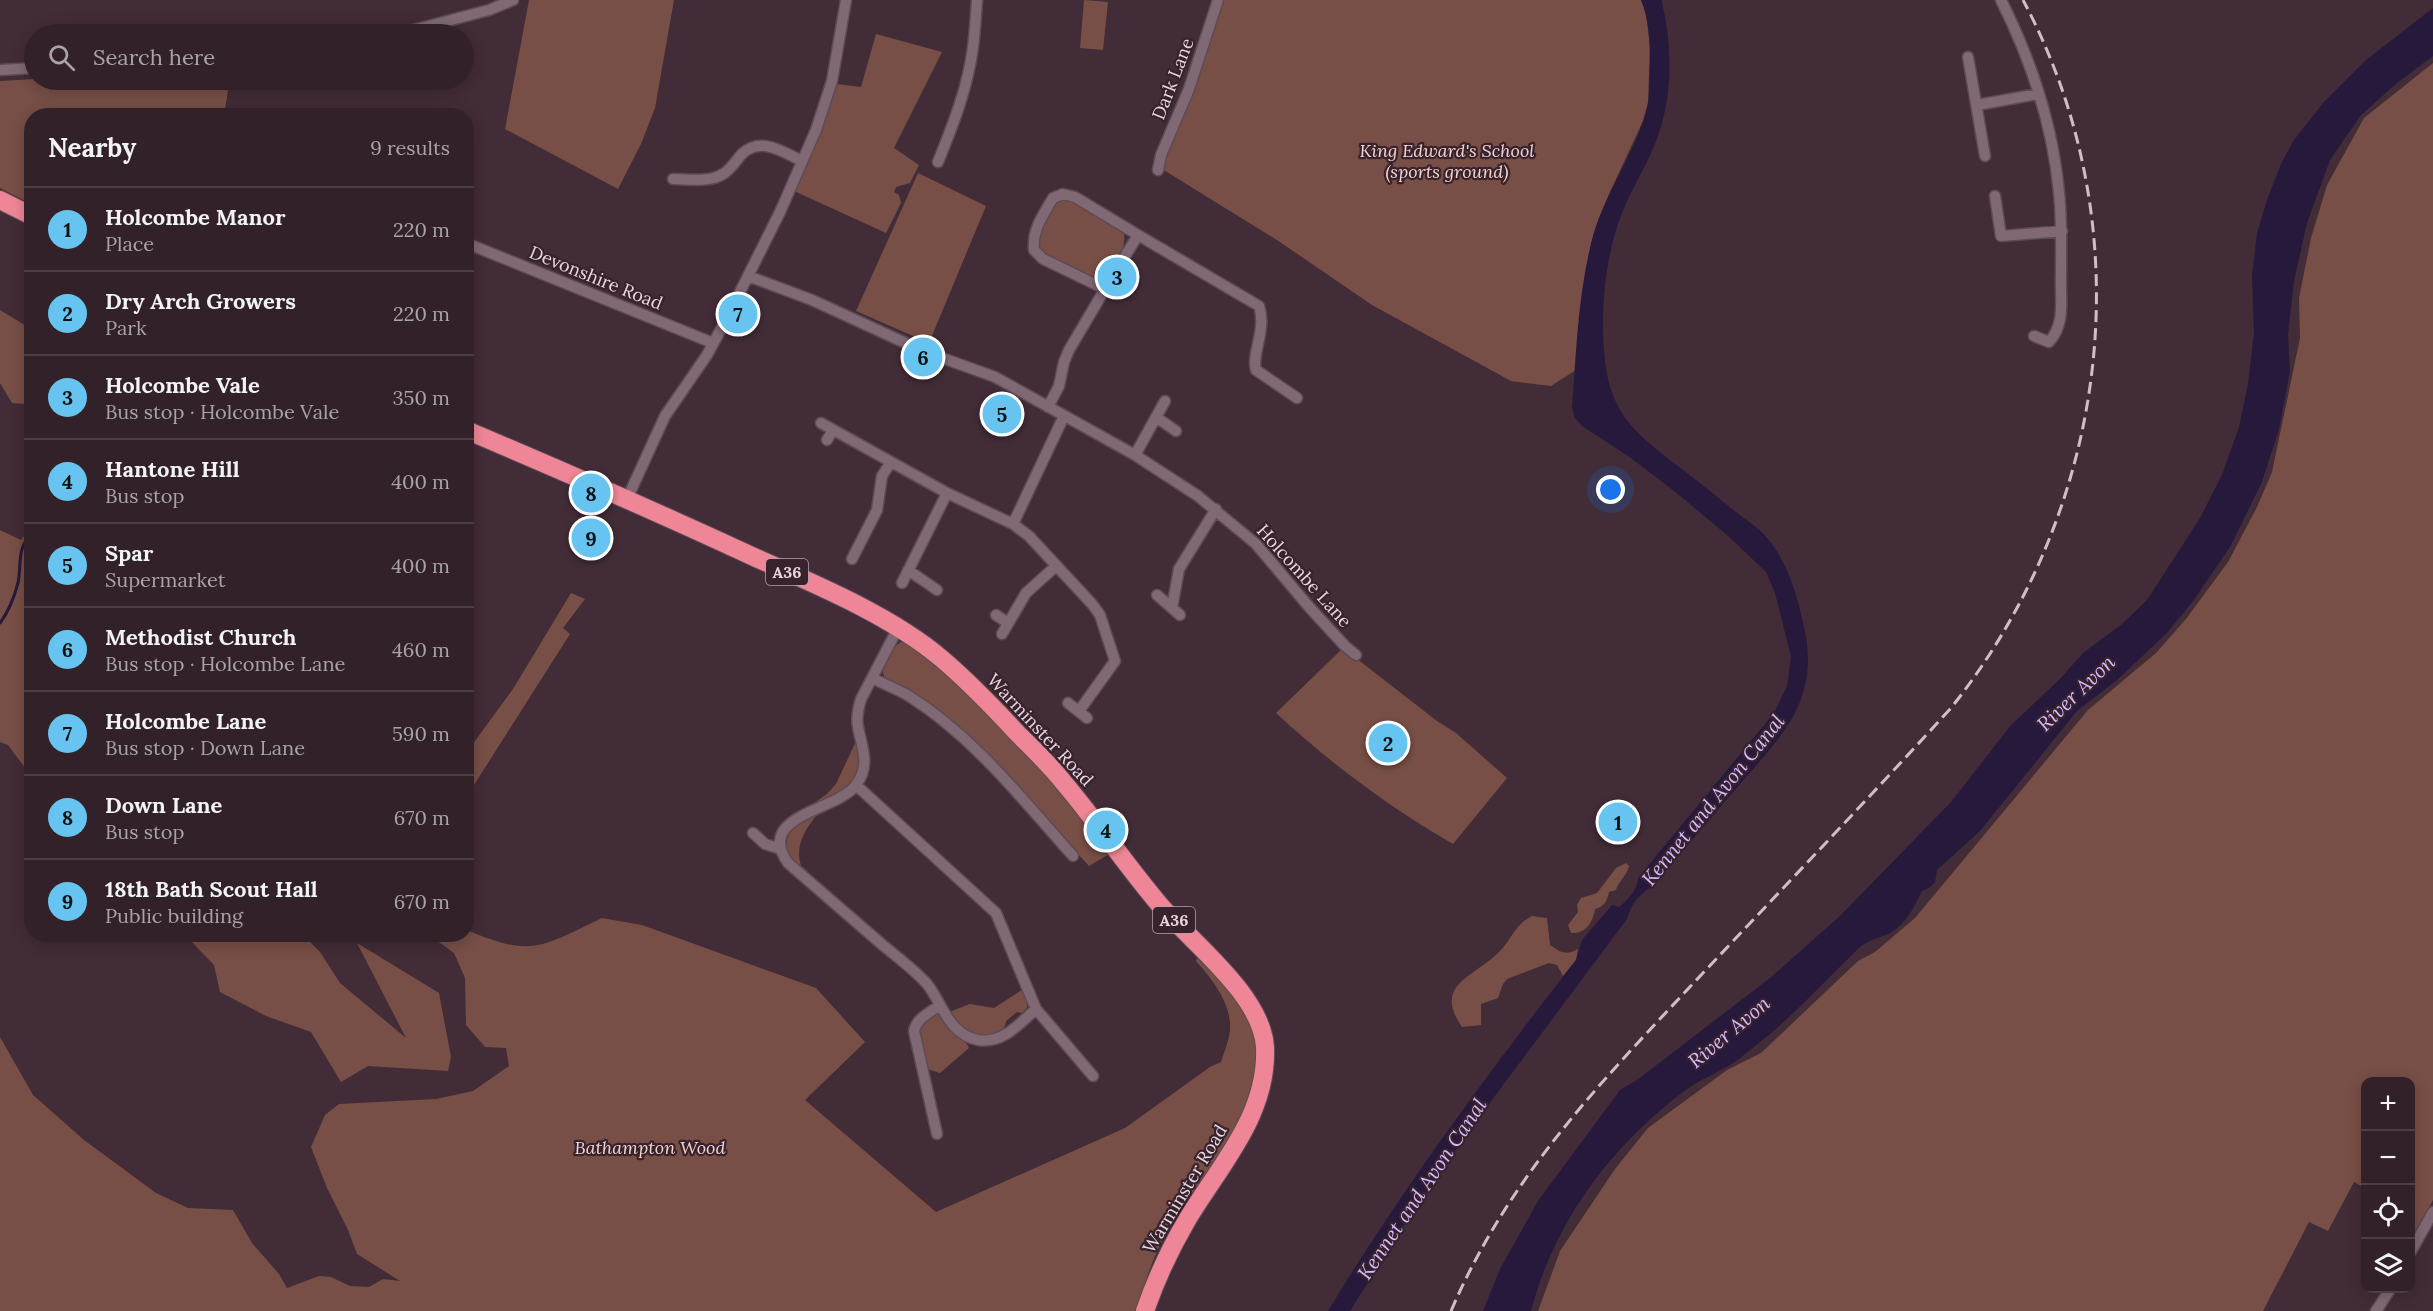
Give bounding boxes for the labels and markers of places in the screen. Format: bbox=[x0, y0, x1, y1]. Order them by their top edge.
pin: 3 bbox=[1098, 254, 1136, 300]
pin: 7 bbox=[718, 292, 758, 336]
pin: 6 bbox=[904, 334, 942, 380]
pin: 5 bbox=[982, 392, 1022, 436]
pin: 8 bbox=[572, 470, 610, 516]
pin: 9 bbox=[572, 516, 610, 560]
pin: 2 bbox=[1368, 720, 1408, 766]
pin: 1 bbox=[1598, 800, 1638, 844]
pin: 4 bbox=[1086, 808, 1126, 852]

